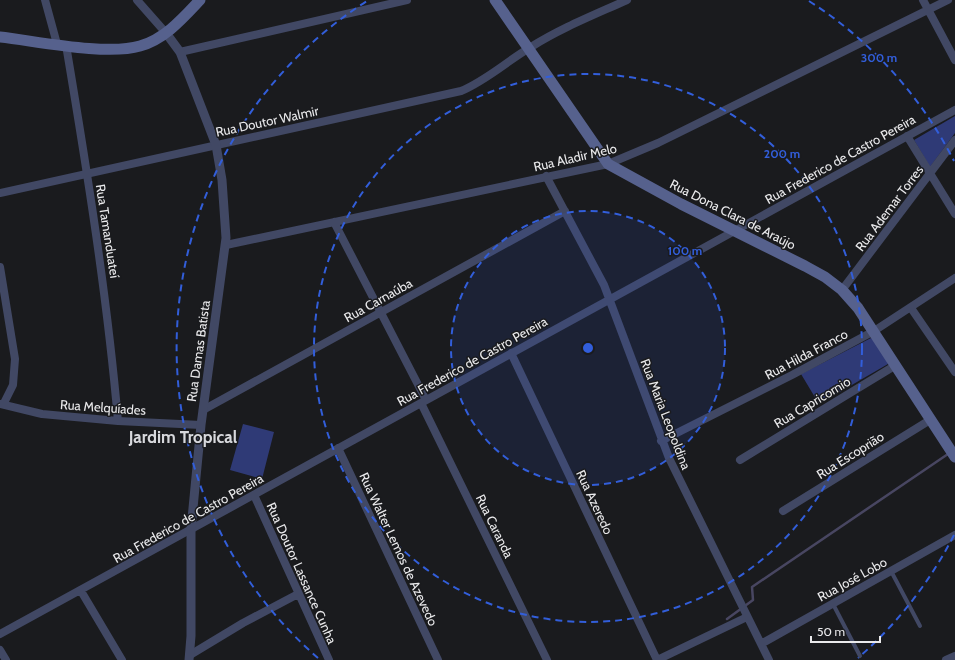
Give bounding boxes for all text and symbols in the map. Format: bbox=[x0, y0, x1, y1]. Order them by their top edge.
text: 300 m bbox=[861, 50, 897, 65]
street label: Rua Doutor Walmir bbox=[214, 102, 321, 140]
street label: Rua Frederico de Castro Pereira bbox=[762, 111, 919, 207]
street label: Rua Aladir Melo bbox=[532, 140, 618, 174]
text: 200 m bbox=[764, 146, 800, 161]
street label: Rua Ademar Torres bbox=[852, 161, 927, 254]
street label: Rua Dona Clara de Araújo bbox=[667, 175, 799, 254]
street label: Rua Tamanduateí bbox=[93, 183, 123, 279]
text: 100 m bbox=[668, 243, 702, 258]
street label: Rua Carnaúba bbox=[341, 274, 416, 325]
street label: Rua Damas Batista bbox=[183, 299, 213, 403]
street label: Rua Frederico de Castro Pereira bbox=[394, 313, 551, 409]
street label: Rua Hilda Franco bbox=[762, 325, 850, 383]
centre of rings bbox=[581, 341, 595, 355]
street label: Rua Maria Leopoldina bbox=[637, 356, 695, 472]
street label: Rua Capricornio bbox=[771, 373, 853, 431]
street label: Rua Melquíades bbox=[60, 396, 147, 418]
district label: Jardim Tropical bbox=[128, 427, 238, 447]
street label: Rua Escoprião bbox=[813, 428, 887, 482]
street label: Rua Azeredo bbox=[573, 467, 617, 537]
street label: Rua Frederico de Castro Pereira bbox=[110, 470, 267, 566]
street label: Rua Walter Lemos de Azevedo bbox=[356, 470, 442, 628]
street label: Rua Caranda bbox=[473, 492, 518, 561]
street label: Rua Doutor Lassance Cunha bbox=[264, 500, 341, 647]
street label: Rua José Lobo bbox=[815, 553, 889, 605]
scale bar bbox=[811, 618, 880, 644]
text: 50 m bbox=[817, 624, 845, 639]

